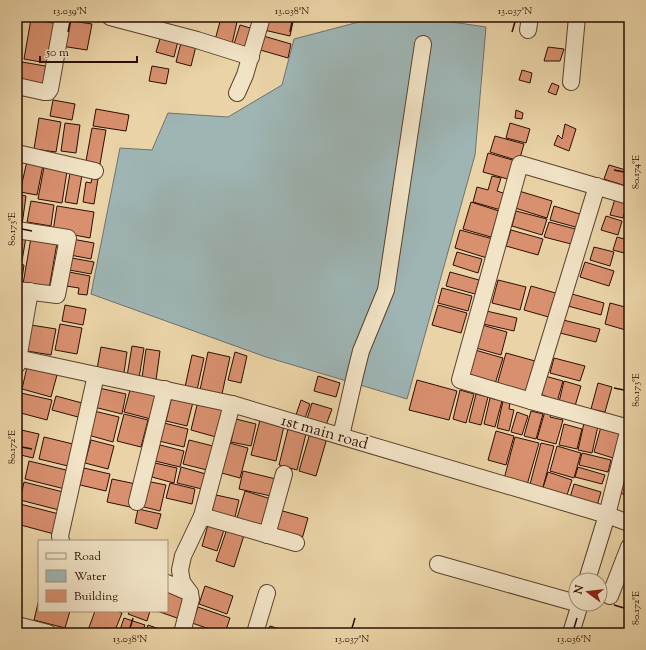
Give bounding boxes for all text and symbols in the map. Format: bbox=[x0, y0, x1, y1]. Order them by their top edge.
text: 13.039°N bbox=[53, 4, 87, 19]
text: 13.038°N bbox=[275, 4, 309, 19]
text: 13.037°N bbox=[498, 4, 532, 19]
scale bar bbox=[40, 38, 137, 64]
text: 50 m bbox=[45, 44, 69, 62]
text: 80.174°E bbox=[629, 155, 644, 189]
text: 80.173°E bbox=[5, 212, 20, 246]
text: 80.173°E bbox=[629, 373, 644, 407]
street label: 1st main road bbox=[278, 410, 371, 457]
text: 80.172°E bbox=[5, 430, 20, 464]
legend bbox=[38, 540, 168, 612]
text: Road bbox=[74, 548, 101, 566]
text: Water bbox=[74, 568, 107, 586]
north arrow bbox=[568, 572, 608, 612]
text: N bbox=[570, 583, 588, 597]
text: Building bbox=[74, 588, 118, 606]
text: 80.172°E bbox=[629, 591, 644, 625]
text: 13.038°N bbox=[113, 632, 147, 647]
text: 13.037°N bbox=[335, 632, 369, 647]
text: 13.036°N bbox=[557, 632, 591, 647]

